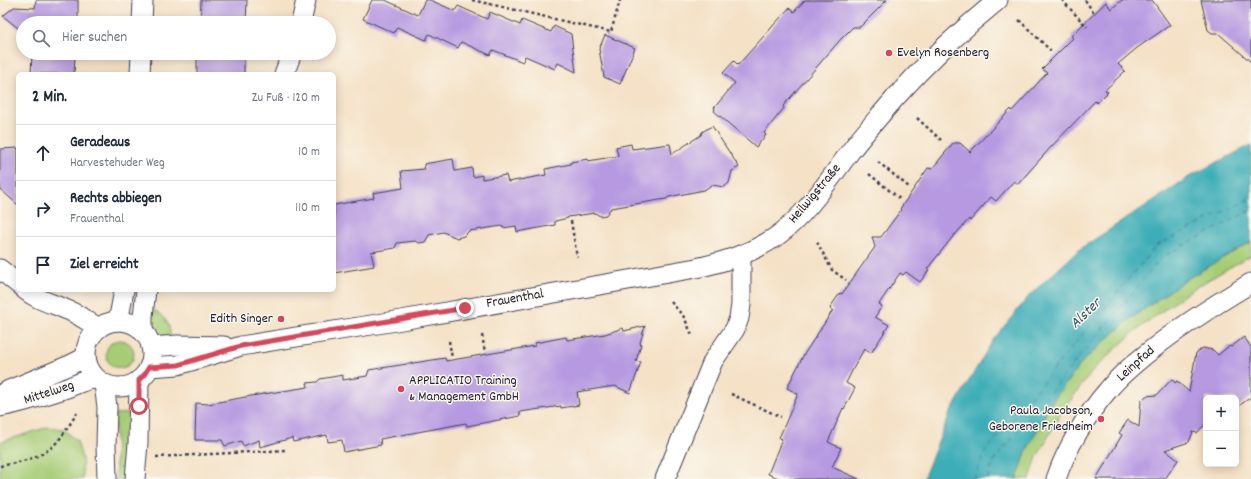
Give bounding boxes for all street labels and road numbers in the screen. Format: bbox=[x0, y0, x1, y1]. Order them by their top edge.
street label: Heilwigstraße bbox=[784, 160, 846, 228]
street label: Frauenthal bbox=[485, 284, 546, 314]
street label: Leinpfad bbox=[1112, 341, 1160, 387]
street label: Mittelweg bbox=[21, 375, 77, 411]

